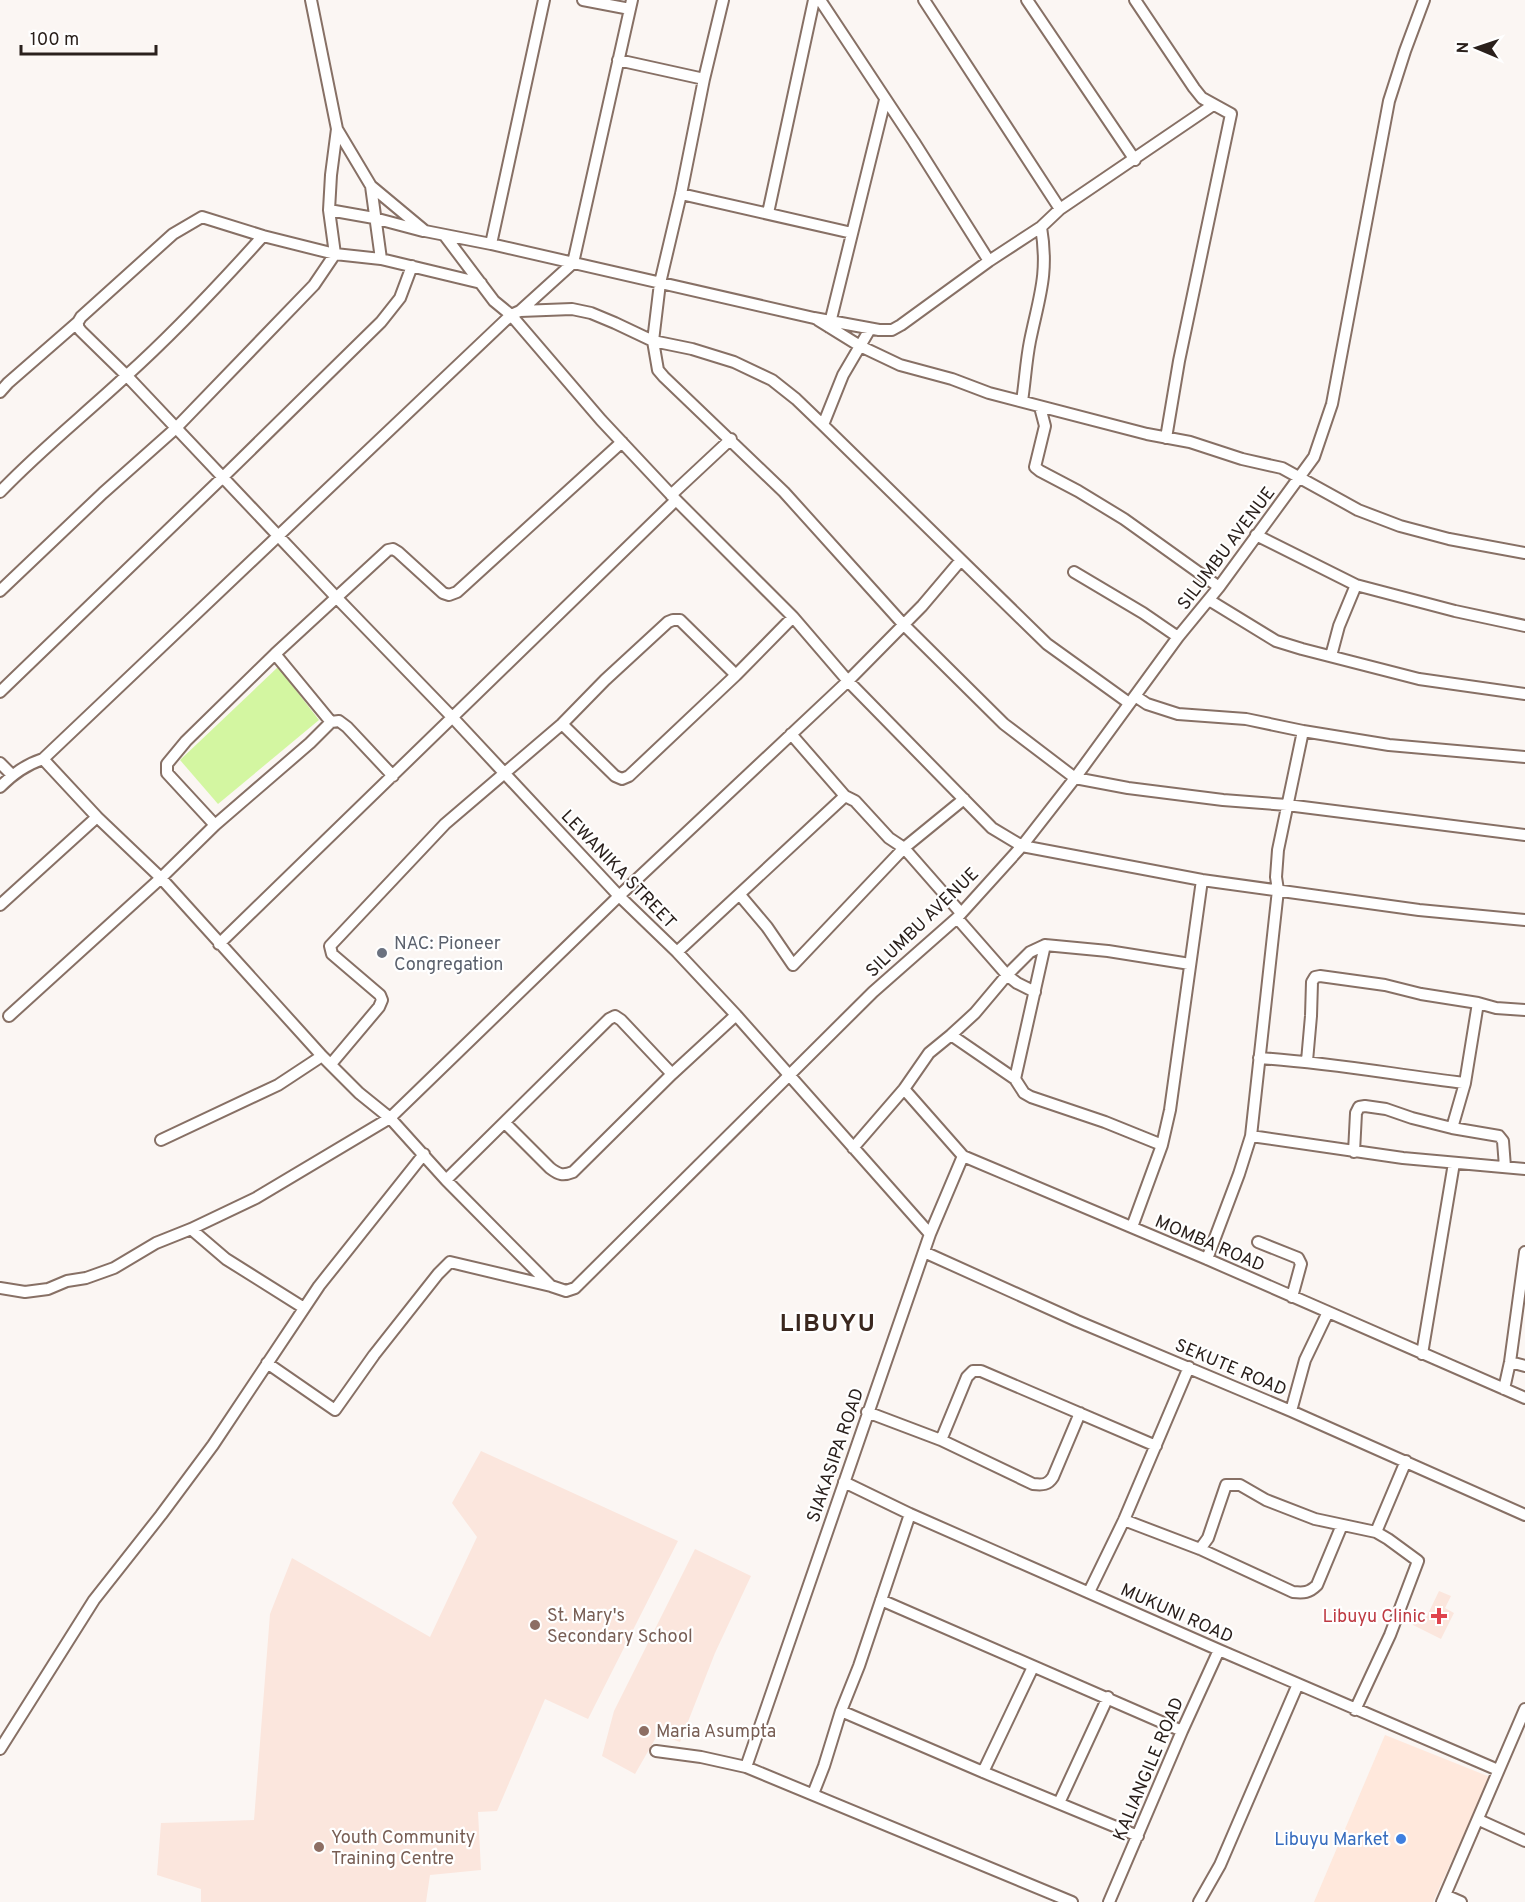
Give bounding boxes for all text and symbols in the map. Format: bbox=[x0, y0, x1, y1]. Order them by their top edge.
scale bar bbox=[21, 18, 156, 56]
north arrow bbox=[1447, 18, 1507, 78]
text: 100 m bbox=[30, 29, 79, 52]
text: N bbox=[1454, 41, 1474, 54]
street label: SILUMBU AVENUE bbox=[1173, 483, 1281, 615]
street label: LEWANIKA STREET bbox=[555, 806, 681, 934]
street label: SILUMBU AVENUE bbox=[862, 863, 984, 983]
place label: NAC: Pioneer Congregation bbox=[394, 933, 503, 977]
marker: NAC: Pioneer Congregation bbox=[375, 946, 389, 960]
street label: MOMBA ROAD bbox=[1151, 1211, 1268, 1278]
district label: LIBUYU bbox=[780, 1310, 876, 1340]
street label: SEKUTE ROAD bbox=[1171, 1335, 1290, 1402]
street label: SIAKASIPA ROAD bbox=[803, 1385, 870, 1526]
street label: MUKUNI ROAD bbox=[1116, 1579, 1236, 1650]
place label: St. Mary's Secondary School bbox=[547, 1605, 693, 1649]
place label: Libuyu Clinic bbox=[1322, 1606, 1426, 1629]
marker: Libuyu Clinic bbox=[1430, 1607, 1448, 1625]
marker: St. Mary's Secondary School bbox=[528, 1618, 542, 1632]
street label: KALIANGILE ROAD bbox=[1109, 1694, 1190, 1845]
place label: Maria Asumpta bbox=[656, 1721, 776, 1744]
marker: Maria Asumpta bbox=[637, 1724, 651, 1738]
place label: Youth Community Training Centre bbox=[331, 1827, 475, 1871]
place label: Libuyu Market bbox=[1274, 1829, 1389, 1852]
marker: Libuyu Market bbox=[1394, 1832, 1408, 1846]
marker: Youth Community Training Centre bbox=[312, 1840, 326, 1854]

